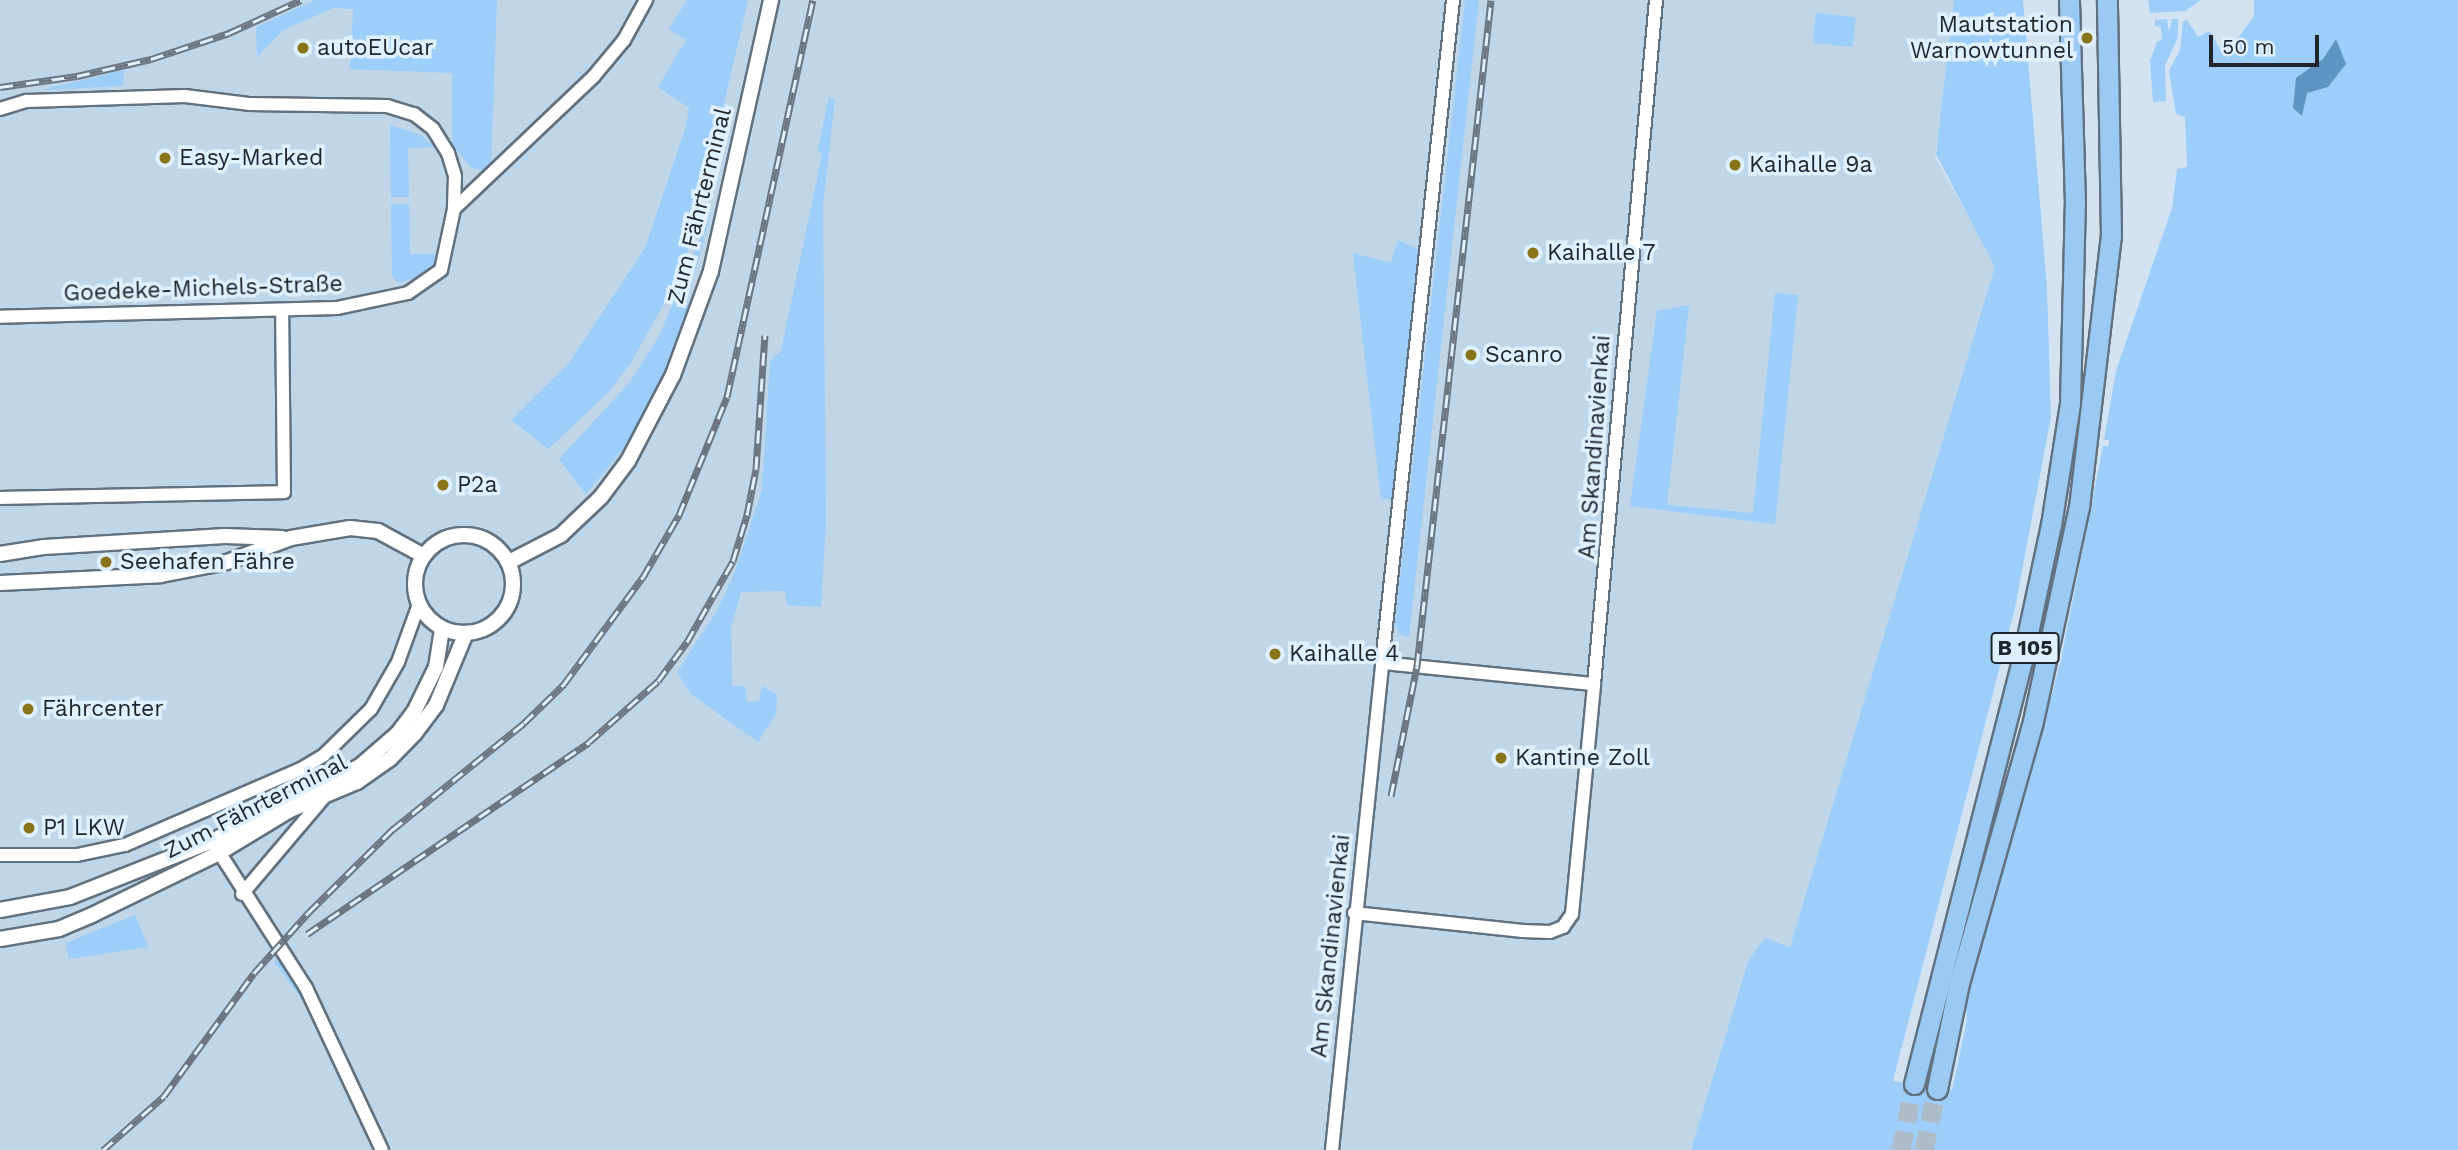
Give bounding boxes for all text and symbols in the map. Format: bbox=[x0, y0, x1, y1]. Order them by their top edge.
place label: Mautstation Warnowtunnel bbox=[1910, 11, 2073, 65]
scale bar bbox=[2213, 21, 2323, 65]
marker: Mautstation Warnowtunnel bbox=[2079, 30, 2095, 46]
place label: autoEUcar bbox=[317, 34, 433, 62]
text: 50 m bbox=[2222, 34, 2274, 59]
marker: autoEUcar bbox=[295, 40, 311, 56]
street label: Zum Fährterminal bbox=[662, 105, 738, 307]
place label: Easy-Marked bbox=[179, 144, 323, 172]
marker: Easy-Marked bbox=[157, 150, 173, 166]
place label: Kaihalle 9a bbox=[1749, 151, 1873, 179]
marker: Kaihalle 9a bbox=[1727, 157, 1743, 173]
place label: Kaihalle 7 bbox=[1547, 239, 1656, 267]
marker: Kaihalle 7 bbox=[1525, 245, 1541, 261]
street label: Goedeke-Michels-Straße bbox=[63, 270, 343, 308]
street label: Am Skandinavienkai bbox=[1573, 334, 1617, 560]
place label: Scanro bbox=[1485, 341, 1563, 369]
marker: Scanro bbox=[1463, 347, 1479, 363]
place label: P2a bbox=[457, 471, 497, 499]
marker: P2a bbox=[435, 477, 451, 493]
place label: Seehafen Fähre bbox=[120, 548, 295, 576]
marker: Seehafen Fähre bbox=[98, 554, 114, 570]
road number: B 105 bbox=[1990, 630, 2060, 666]
place label: Kaihalle 4 bbox=[1289, 640, 1399, 668]
marker: Kaihalle 4 bbox=[1267, 646, 1283, 662]
place label: Fährcenter bbox=[42, 695, 164, 723]
marker: Fährcenter bbox=[20, 701, 36, 717]
place label: Kantine Zoll bbox=[1515, 744, 1650, 772]
street label: Zum Fährterminal bbox=[160, 749, 352, 865]
marker: Kantine Zoll bbox=[1493, 750, 1509, 766]
place label: P1 LKW bbox=[43, 814, 125, 842]
marker: P1 LKW bbox=[21, 820, 37, 836]
street label: Am Skandinavienkai bbox=[1306, 833, 1356, 1059]

